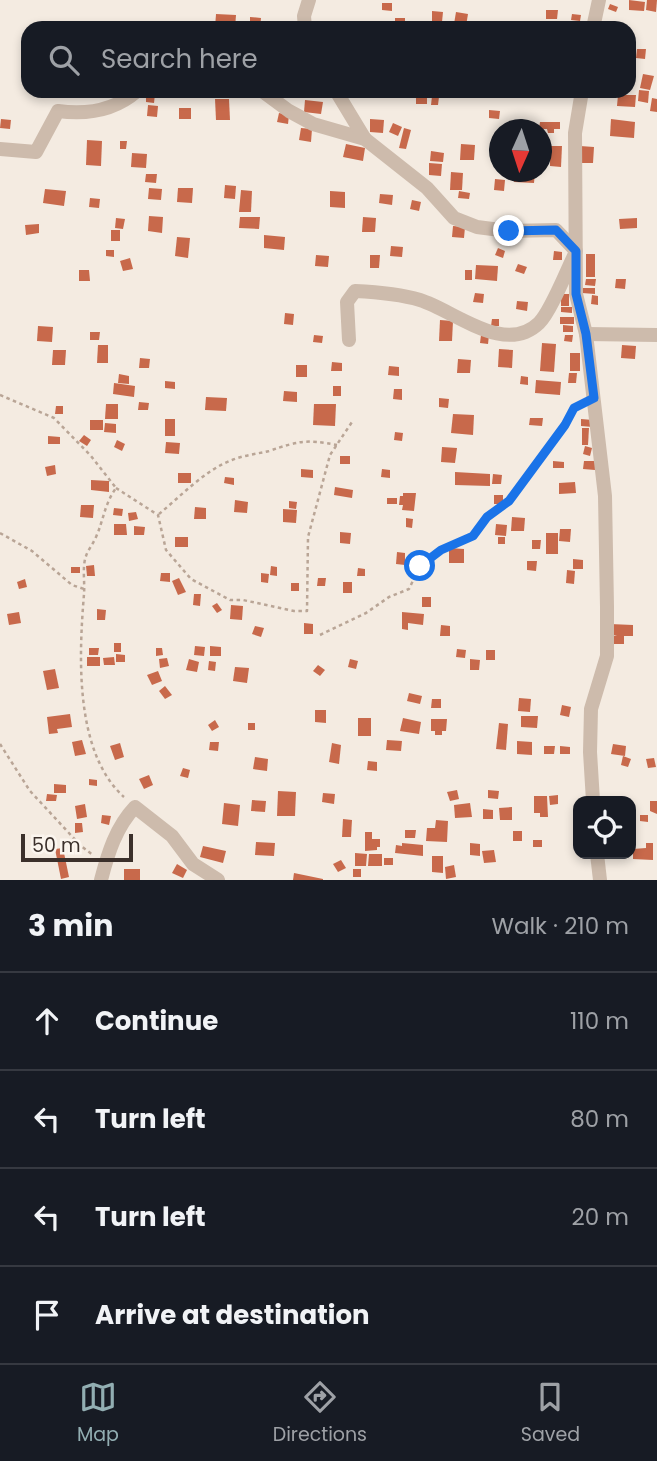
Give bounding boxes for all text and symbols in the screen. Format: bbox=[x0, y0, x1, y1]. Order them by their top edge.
search box bbox=[21, 21, 636, 98]
icon: search bbox=[45, 41, 83, 79]
text: Search here bbox=[101, 41, 258, 77]
north arrow bbox=[489, 119, 552, 182]
route end bbox=[493, 215, 524, 246]
route start bbox=[404, 550, 435, 581]
map controls bbox=[573, 796, 636, 859]
button: locate bbox=[573, 796, 636, 859]
scale bar bbox=[21, 831, 133, 863]
text: 50 m bbox=[32, 832, 81, 859]
text: 3 min bbox=[28, 904, 113, 947]
text: Walk · 210 m bbox=[491, 910, 629, 942]
icon: ahead bbox=[28, 1002, 66, 1040]
text: Continue bbox=[95, 1003, 218, 1039]
text: 110 m bbox=[570, 1005, 629, 1037]
icon: left bbox=[28, 1100, 66, 1138]
text: Turn left bbox=[95, 1101, 206, 1137]
text: 80 m bbox=[570, 1103, 629, 1135]
icon: left bbox=[28, 1198, 66, 1236]
text: Turn left bbox=[95, 1199, 206, 1235]
text: 20 m bbox=[571, 1201, 629, 1233]
icon: arrive bbox=[28, 1296, 66, 1334]
text: Arrive at destination bbox=[95, 1297, 370, 1333]
tab: Map bbox=[77, 1378, 119, 1449]
tab: Directions bbox=[273, 1378, 367, 1449]
tab: Saved bbox=[521, 1378, 580, 1449]

